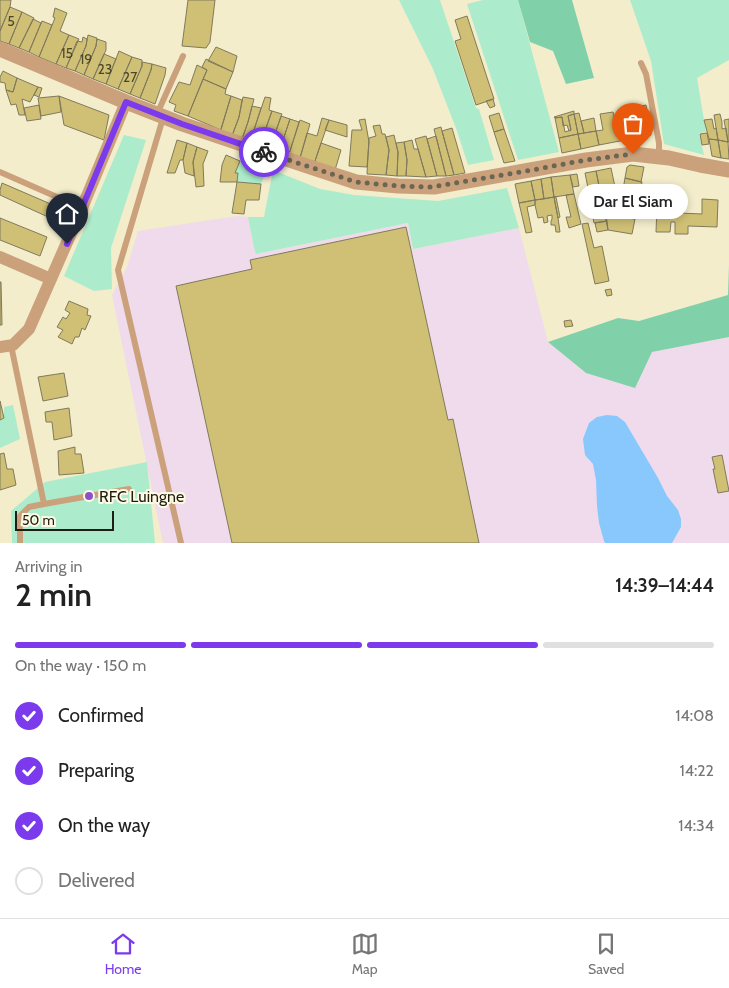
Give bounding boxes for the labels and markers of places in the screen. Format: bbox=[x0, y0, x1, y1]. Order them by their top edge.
pin bbox=[612, 103, 654, 154]
callout: Dar El Siam bbox=[578, 184, 688, 219]
pin bbox=[46, 193, 88, 244]
place label: RFC Luingne bbox=[99, 487, 184, 506]
marker: RFC Luingne bbox=[83, 490, 95, 502]

